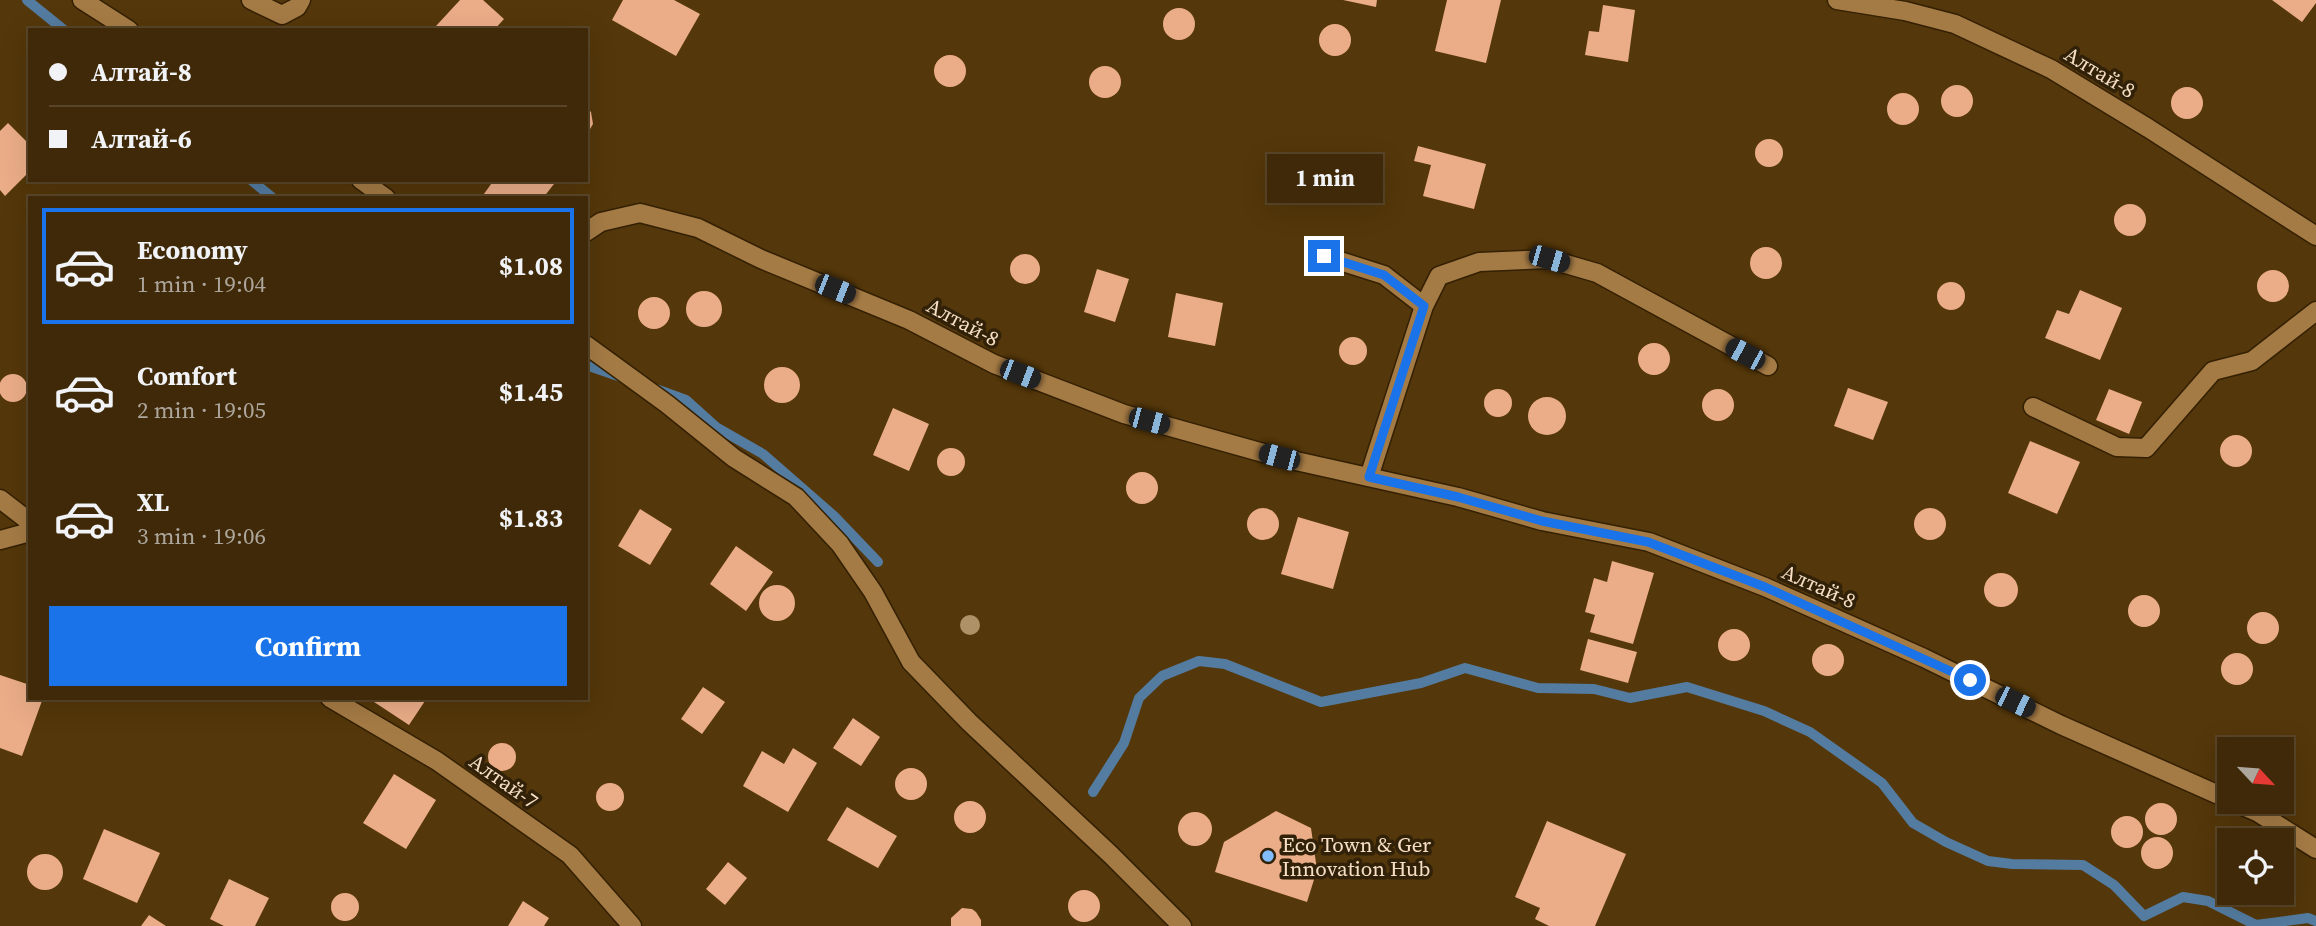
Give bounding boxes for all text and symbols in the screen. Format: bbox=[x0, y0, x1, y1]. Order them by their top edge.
street label: Алтай-8 bbox=[2059, 39, 2141, 105]
text: Алтай-8 bbox=[91, 54, 192, 90]
text: Алтай-6 bbox=[91, 121, 192, 157]
callout: 1 min bbox=[1266, 154, 1382, 204]
text: 1 min bbox=[1295, 162, 1355, 194]
text: Economy bbox=[137, 232, 248, 268]
icon: car bbox=[53, 235, 116, 298]
route end bbox=[1308, 240, 1340, 272]
car bbox=[1526, 243, 1573, 275]
text: $1.08 bbox=[499, 248, 563, 284]
text: 1 min · 19:04 bbox=[137, 268, 266, 300]
car bbox=[812, 271, 859, 307]
street label: Алтай-8 bbox=[922, 291, 1004, 353]
car bbox=[1722, 335, 1769, 373]
car bbox=[997, 357, 1044, 391]
text: Comfort bbox=[137, 358, 237, 394]
icon: car bbox=[53, 361, 116, 424]
text: $1.45 bbox=[499, 374, 563, 410]
text: 2 min · 19:05 bbox=[137, 394, 266, 426]
car bbox=[1126, 405, 1173, 437]
car bbox=[1256, 441, 1303, 473]
text: XL bbox=[137, 484, 169, 520]
icon: car bbox=[53, 487, 116, 550]
text: $1.83 bbox=[499, 500, 563, 536]
text: 3 min · 19:06 bbox=[137, 520, 266, 552]
street label: Алтай-8 bbox=[1777, 557, 1861, 615]
button: Confirm bbox=[49, 606, 567, 686]
route start bbox=[1954, 664, 1986, 696]
car bbox=[1992, 683, 2039, 721]
north arrow bbox=[2217, 737, 2294, 814]
map controls bbox=[2217, 737, 2294, 905]
street label: Алтай-7 bbox=[464, 747, 544, 815]
button: locate bbox=[2217, 828, 2294, 905]
place label: Eco Town & Ger Innovation Hub bbox=[1282, 830, 1431, 883]
marker: Eco Town & Ger Innovation Hub bbox=[1260, 848, 1276, 864]

